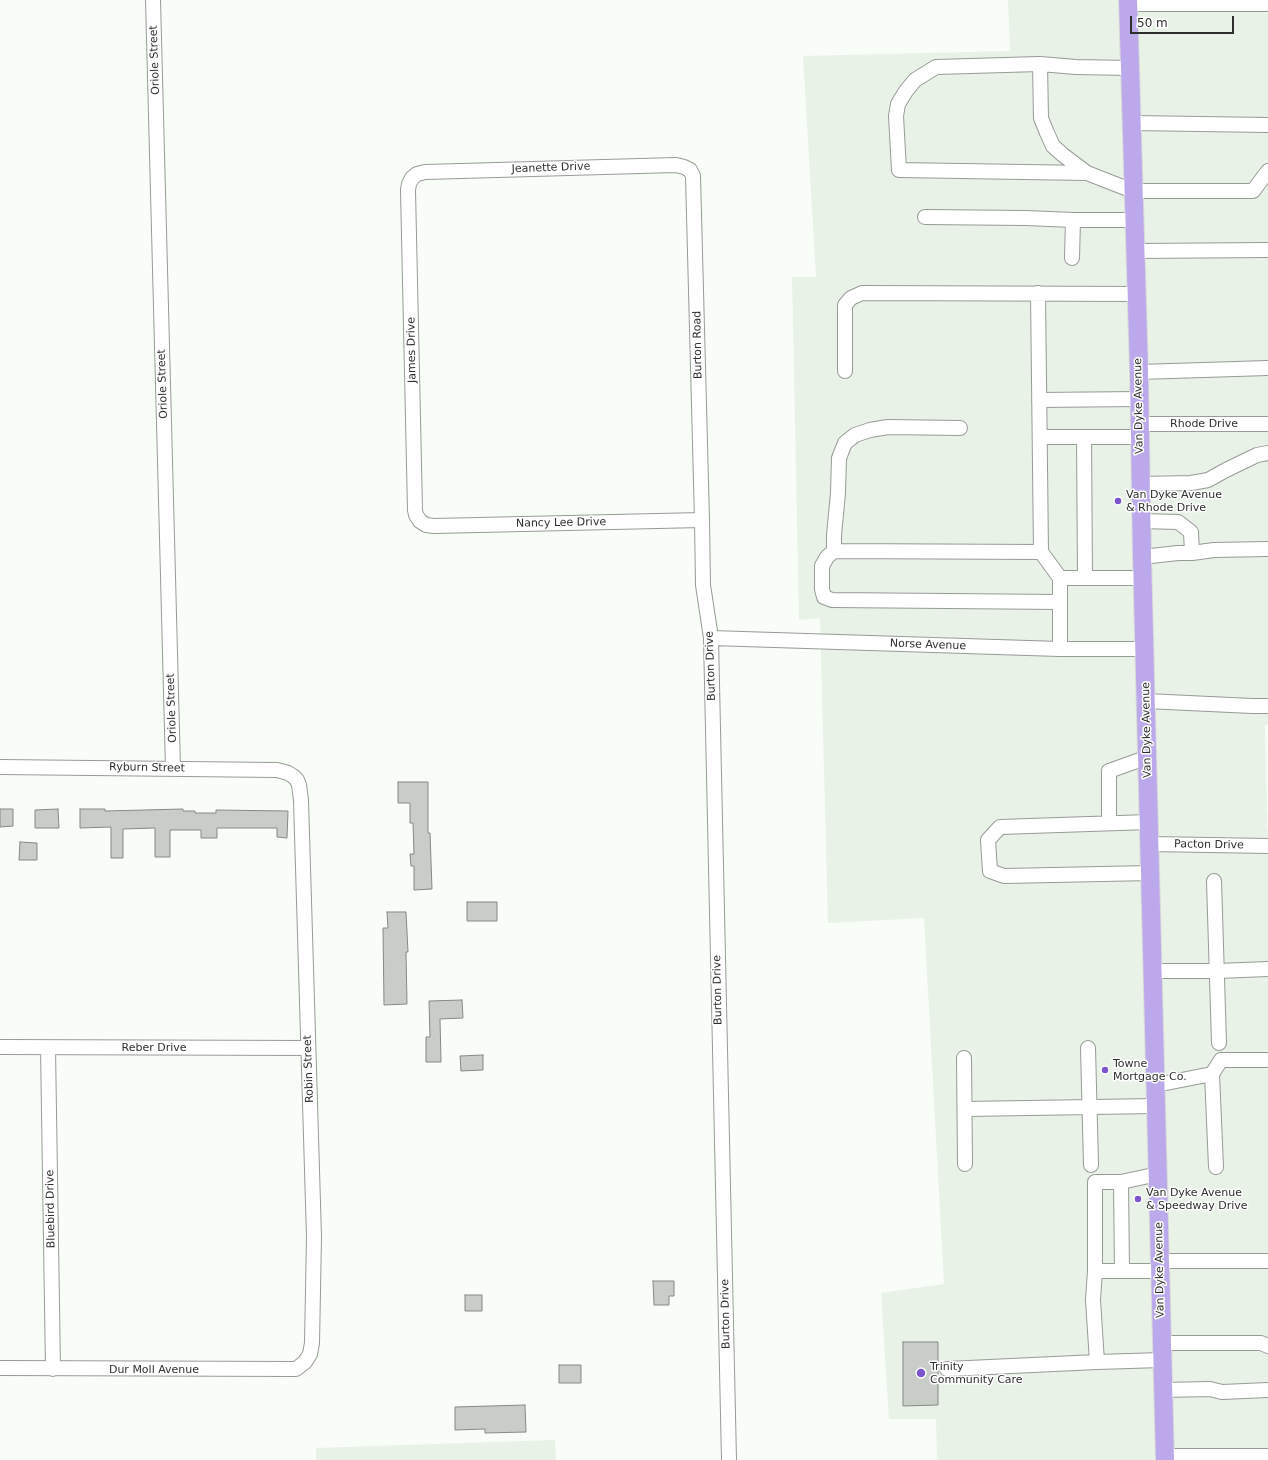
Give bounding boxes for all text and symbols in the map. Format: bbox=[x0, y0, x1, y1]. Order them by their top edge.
scale bar bbox=[1132, 8, 1236, 34]
text: 50 m bbox=[1137, 16, 1168, 30]
street label: Oriole Street bbox=[147, 25, 163, 95]
street label: Jeanette Drive bbox=[511, 160, 591, 176]
street label: Burton Road bbox=[691, 311, 705, 379]
street label: James Drive bbox=[405, 317, 419, 383]
street label: Oriole Street bbox=[155, 349, 171, 419]
street label: Van Dyke Avenue bbox=[1132, 358, 1146, 454]
street label: Rhode Drive bbox=[1170, 417, 1238, 431]
place label: Van Dyke Avenue & Rhode Drive bbox=[1126, 488, 1222, 514]
marker: Van Dyke Avenue & Rhode Drive bbox=[1113, 496, 1123, 506]
street label: Nancy Lee Drive bbox=[516, 516, 606, 530]
street label: Burton Drive bbox=[703, 631, 719, 701]
street label: Norse Avenue bbox=[890, 637, 966, 653]
street label: Oriole Street bbox=[164, 673, 180, 743]
street label: Van Dyke Avenue bbox=[1140, 682, 1154, 778]
street label: Ryburn Street bbox=[109, 761, 185, 775]
street label: Pacton Drive bbox=[1174, 838, 1244, 852]
street label: Burton Drive bbox=[711, 955, 725, 1025]
street label: Robin Street bbox=[301, 1035, 317, 1103]
street label: Reber Drive bbox=[121, 1041, 187, 1055]
place label: Towne Mortgage Co. bbox=[1113, 1057, 1187, 1083]
marker: Towne Mortgage Co. bbox=[1100, 1065, 1110, 1075]
street label: Bluebird Drive bbox=[44, 1170, 58, 1248]
place label: Van Dyke Avenue & Speedway Drive bbox=[1146, 1186, 1248, 1212]
marker: Van Dyke Avenue & Speedway Drive bbox=[1133, 1194, 1143, 1204]
street label: Van Dyke Avenue bbox=[1153, 1222, 1167, 1318]
street label: Burton Drive bbox=[719, 1279, 733, 1349]
place label: Trinity Community Care bbox=[930, 1360, 1023, 1386]
street label: Dur Moll Avenue bbox=[109, 1363, 199, 1377]
marker: Trinity Community Care bbox=[915, 1367, 927, 1379]

